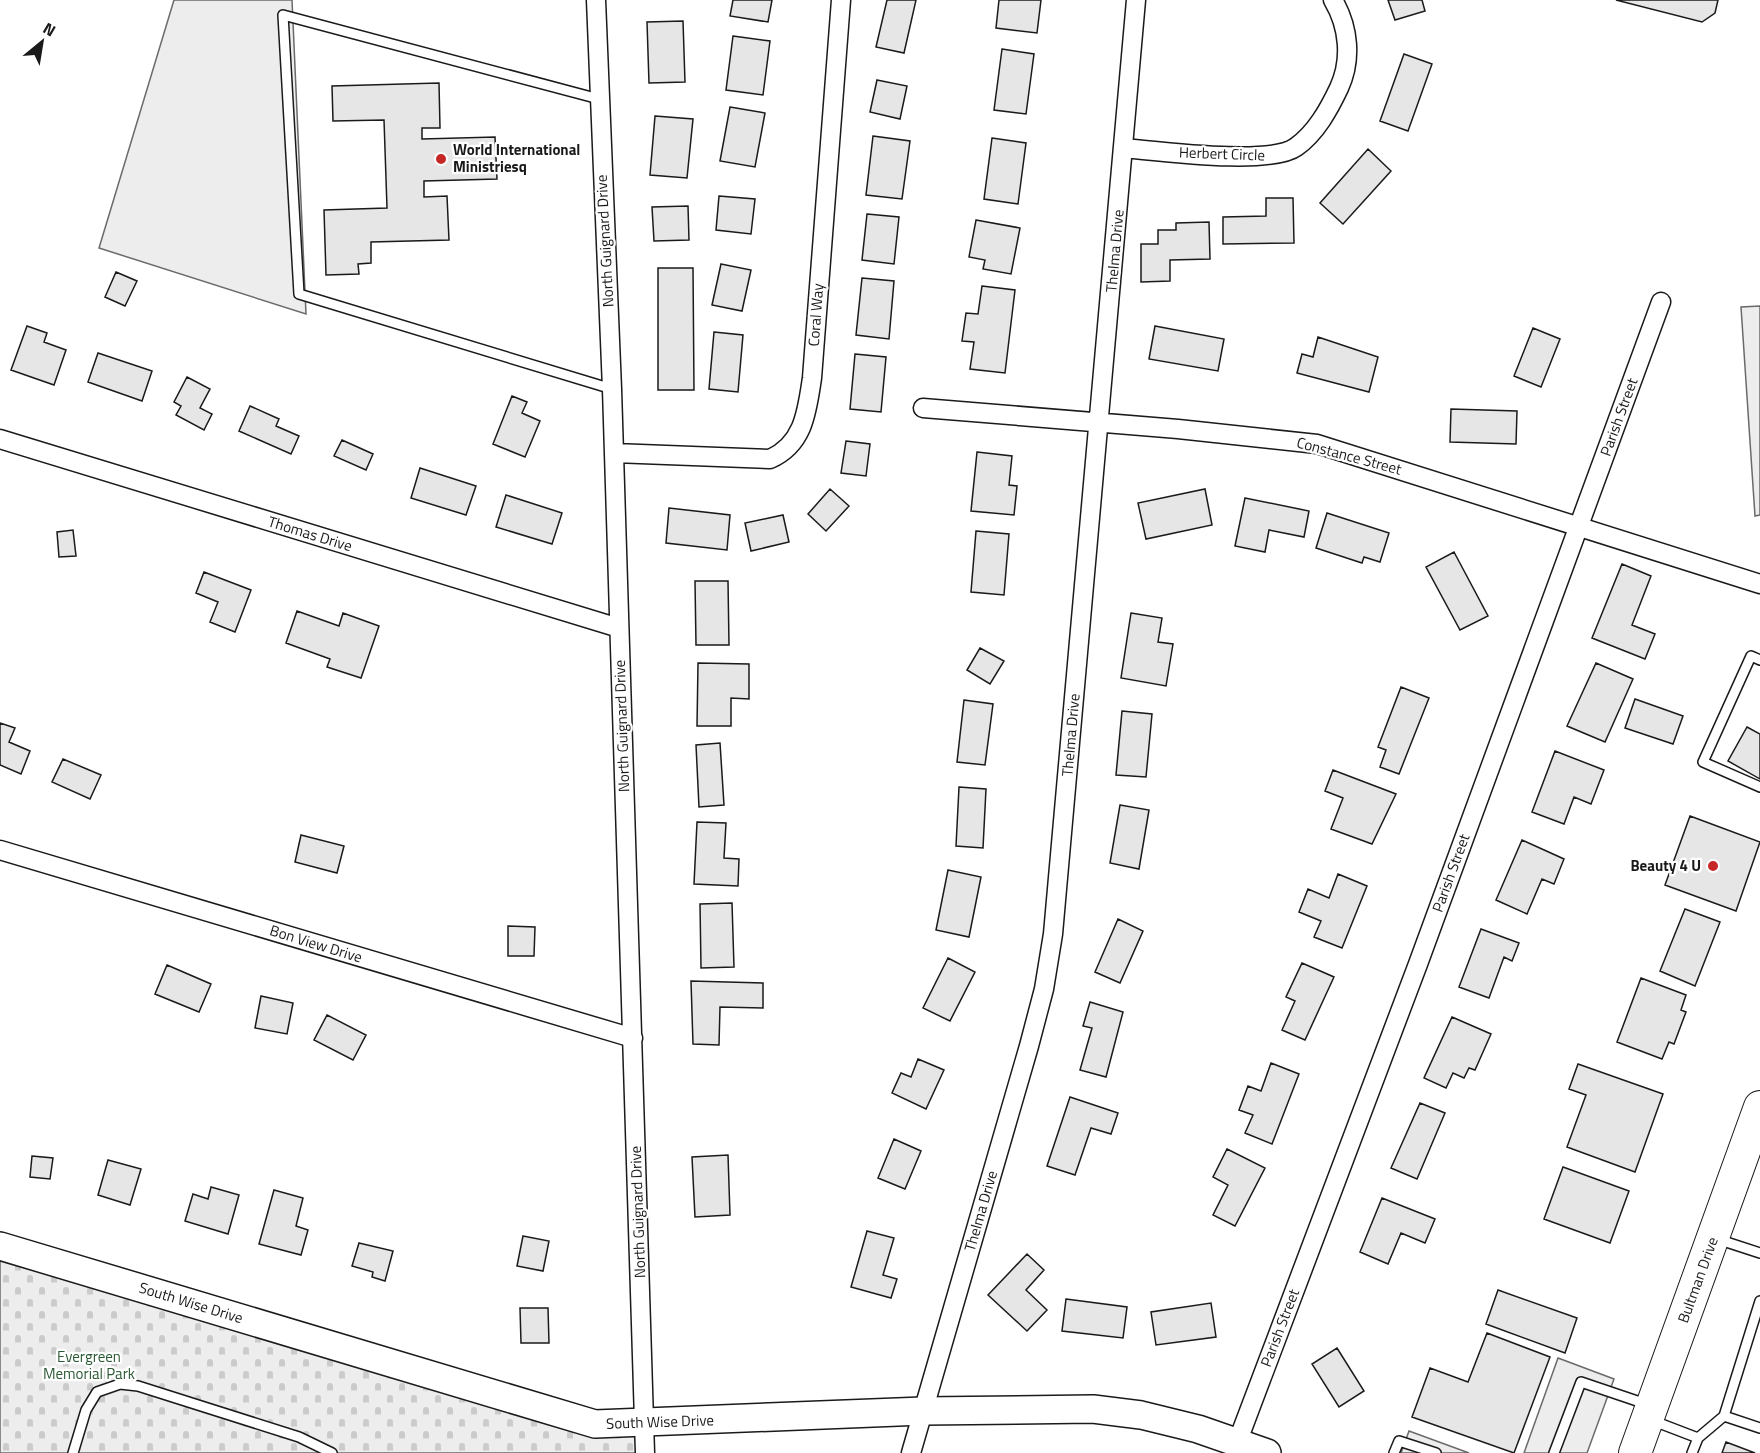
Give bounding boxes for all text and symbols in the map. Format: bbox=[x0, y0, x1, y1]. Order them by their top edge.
north arrow bbox=[12, 12, 72, 72]
text: N bbox=[39, 16, 60, 42]
place label: World International Ministriesq bbox=[453, 138, 580, 178]
street label: Herbert Circle bbox=[1179, 141, 1265, 166]
marker: World International Ministriesq bbox=[434, 152, 448, 166]
street label: North Guignard Drive bbox=[590, 174, 619, 308]
street label: Thelma Drive bbox=[1099, 209, 1130, 293]
street label: Coral Way bbox=[802, 283, 829, 347]
street label: Parish Street bbox=[1594, 374, 1644, 459]
street label: Constance Street bbox=[1294, 430, 1405, 481]
street label: Thomas Drive bbox=[265, 510, 355, 557]
street label: North Guignard Drive bbox=[608, 659, 635, 793]
street label: Thelma Drive bbox=[1055, 693, 1086, 777]
street label: Parish Street bbox=[1426, 830, 1476, 915]
place label: Beauty 4 U bbox=[1630, 854, 1701, 877]
marker: Beauty 4 U bbox=[1706, 859, 1720, 873]
street label: Bon View Drive bbox=[267, 919, 365, 968]
street label: North Guignard Drive bbox=[624, 1145, 651, 1279]
street label: Thelma Drive bbox=[958, 1168, 1003, 1254]
street label: Bultman Drive bbox=[1671, 1234, 1724, 1326]
street label: South Wise Drive bbox=[136, 1276, 246, 1329]
street label: Parish Street bbox=[1254, 1285, 1305, 1370]
park label: Evergreen Memorial Park bbox=[43, 1345, 135, 1385]
street label: South Wise Drive bbox=[606, 1408, 714, 1435]

